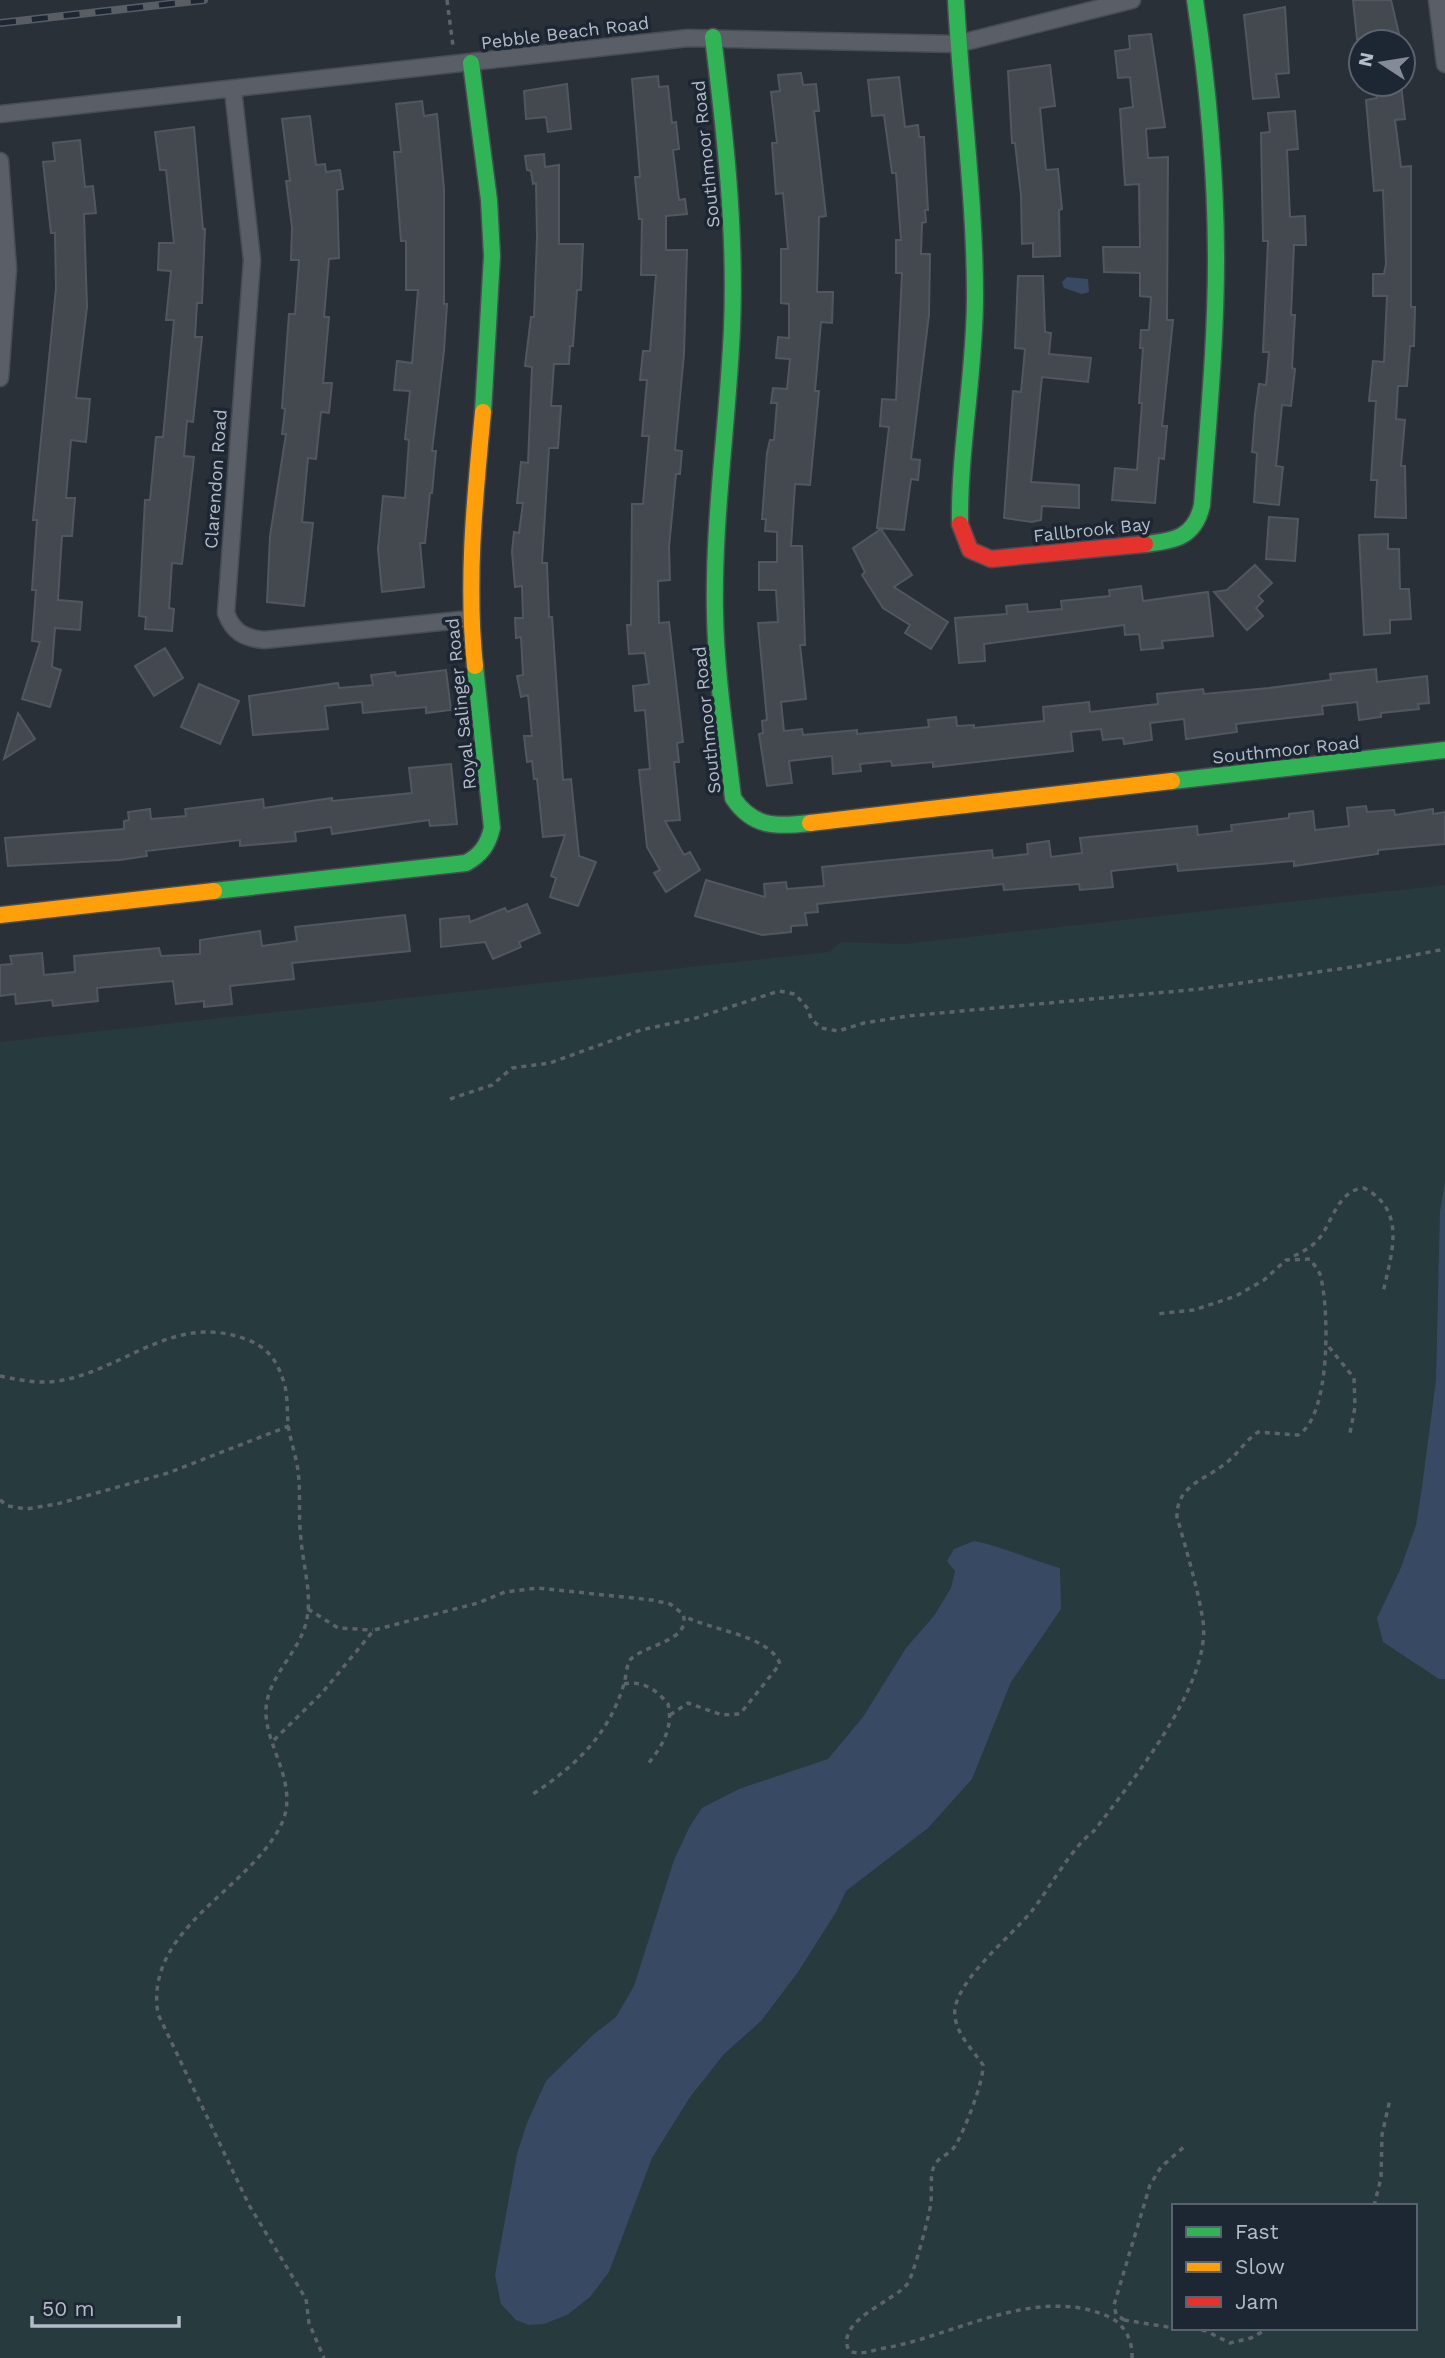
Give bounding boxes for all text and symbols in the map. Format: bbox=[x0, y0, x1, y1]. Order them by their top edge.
street label: Pebble Beach Road bbox=[480, 12, 650, 53]
north arrow bbox=[1347, 28, 1417, 98]
text: N bbox=[1353, 50, 1379, 69]
street label: Southmoor Road bbox=[687, 79, 724, 229]
street label: Clarendon Road bbox=[200, 408, 231, 549]
street label: Fallbrook Bay bbox=[1032, 513, 1152, 546]
street label: Royal Salinger Road bbox=[441, 617, 480, 791]
street label: Southmoor Road bbox=[688, 645, 725, 795]
street label: Southmoor Road bbox=[1211, 731, 1361, 768]
legend bbox=[1172, 2204, 1417, 2330]
text: Fast bbox=[1235, 2219, 1279, 2244]
text: Slow bbox=[1235, 2254, 1285, 2279]
scale bar bbox=[32, 2284, 178, 2328]
text: Jam bbox=[1235, 2289, 1278, 2314]
text: 50 m bbox=[42, 2296, 94, 2321]

